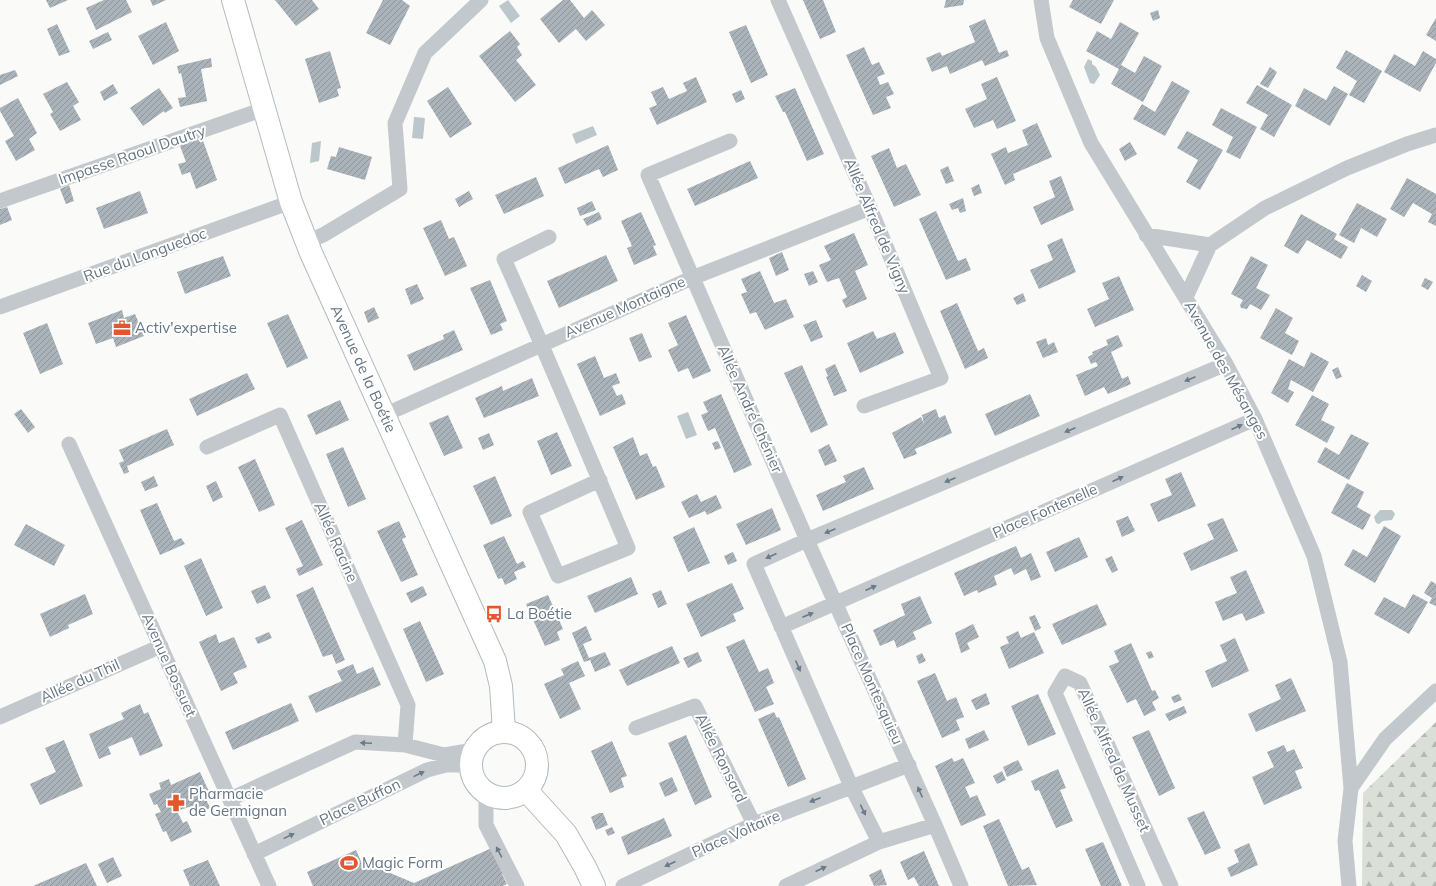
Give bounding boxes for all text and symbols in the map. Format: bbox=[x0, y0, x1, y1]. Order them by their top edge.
street label: Impasse Raoul Dautry bbox=[56, 120, 208, 189]
street label: Allée Alfred de Vigny bbox=[840, 155, 915, 296]
street label: Rue du Languedoc bbox=[81, 223, 209, 286]
street label: Avenue Montaigne bbox=[561, 271, 688, 342]
street label: Avenue des Mésanges bbox=[1180, 297, 1272, 442]
street label: Avenue de la Boétie bbox=[327, 302, 401, 435]
office icon: Activ'expertise bbox=[112, 318, 132, 338]
place label: Activ'expertise bbox=[135, 318, 237, 337]
street label: Allée André Chénier bbox=[714, 342, 787, 476]
one-way arrow bbox=[1183, 377, 1195, 383]
one-way arrow bbox=[1232, 424, 1243, 430]
one-way arrow bbox=[1063, 427, 1075, 433]
one-way arrow bbox=[1113, 476, 1124, 482]
one-way arrow bbox=[945, 477, 956, 483]
street label: Place Fontenelle bbox=[989, 479, 1100, 542]
street label: Allée Racine bbox=[310, 499, 363, 585]
one-way arrow bbox=[824, 528, 836, 534]
one-way arrow bbox=[766, 553, 777, 559]
one-way arrow bbox=[866, 585, 877, 591]
bus stop icon: La Boétie bbox=[484, 604, 504, 624]
place label: La Boétie bbox=[507, 604, 572, 623]
street label: Avenue Bossuet bbox=[138, 610, 201, 720]
one-way arrow bbox=[803, 612, 814, 618]
street label: Place Montesquieu bbox=[837, 620, 908, 747]
street label: Allée du Thil bbox=[37, 655, 122, 707]
one-way arrow bbox=[796, 660, 802, 672]
street label: Allée Alfred de Musset bbox=[1074, 685, 1155, 835]
street label: Allée Ronsard bbox=[692, 710, 751, 805]
one-way arrow bbox=[360, 739, 372, 746]
one-way arrow bbox=[413, 771, 424, 777]
street label: Place Buffon bbox=[316, 774, 403, 829]
place label: Pharmacie de Germignan bbox=[189, 784, 287, 820]
one-way arrow bbox=[917, 786, 923, 798]
pharmacy icon: Pharmacie de Germignan bbox=[166, 793, 186, 813]
one-way arrow bbox=[808, 798, 820, 804]
one-way arrow bbox=[860, 804, 866, 816]
street label: Place Voltaire bbox=[689, 806, 783, 861]
one-way arrow bbox=[283, 833, 294, 839]
one-way arrow bbox=[496, 846, 502, 857]
sports icon: Magic Form bbox=[339, 853, 359, 873]
place label: Magic Form bbox=[362, 853, 443, 872]
one-way arrow bbox=[664, 861, 676, 867]
one-way arrow bbox=[815, 866, 827, 872]

